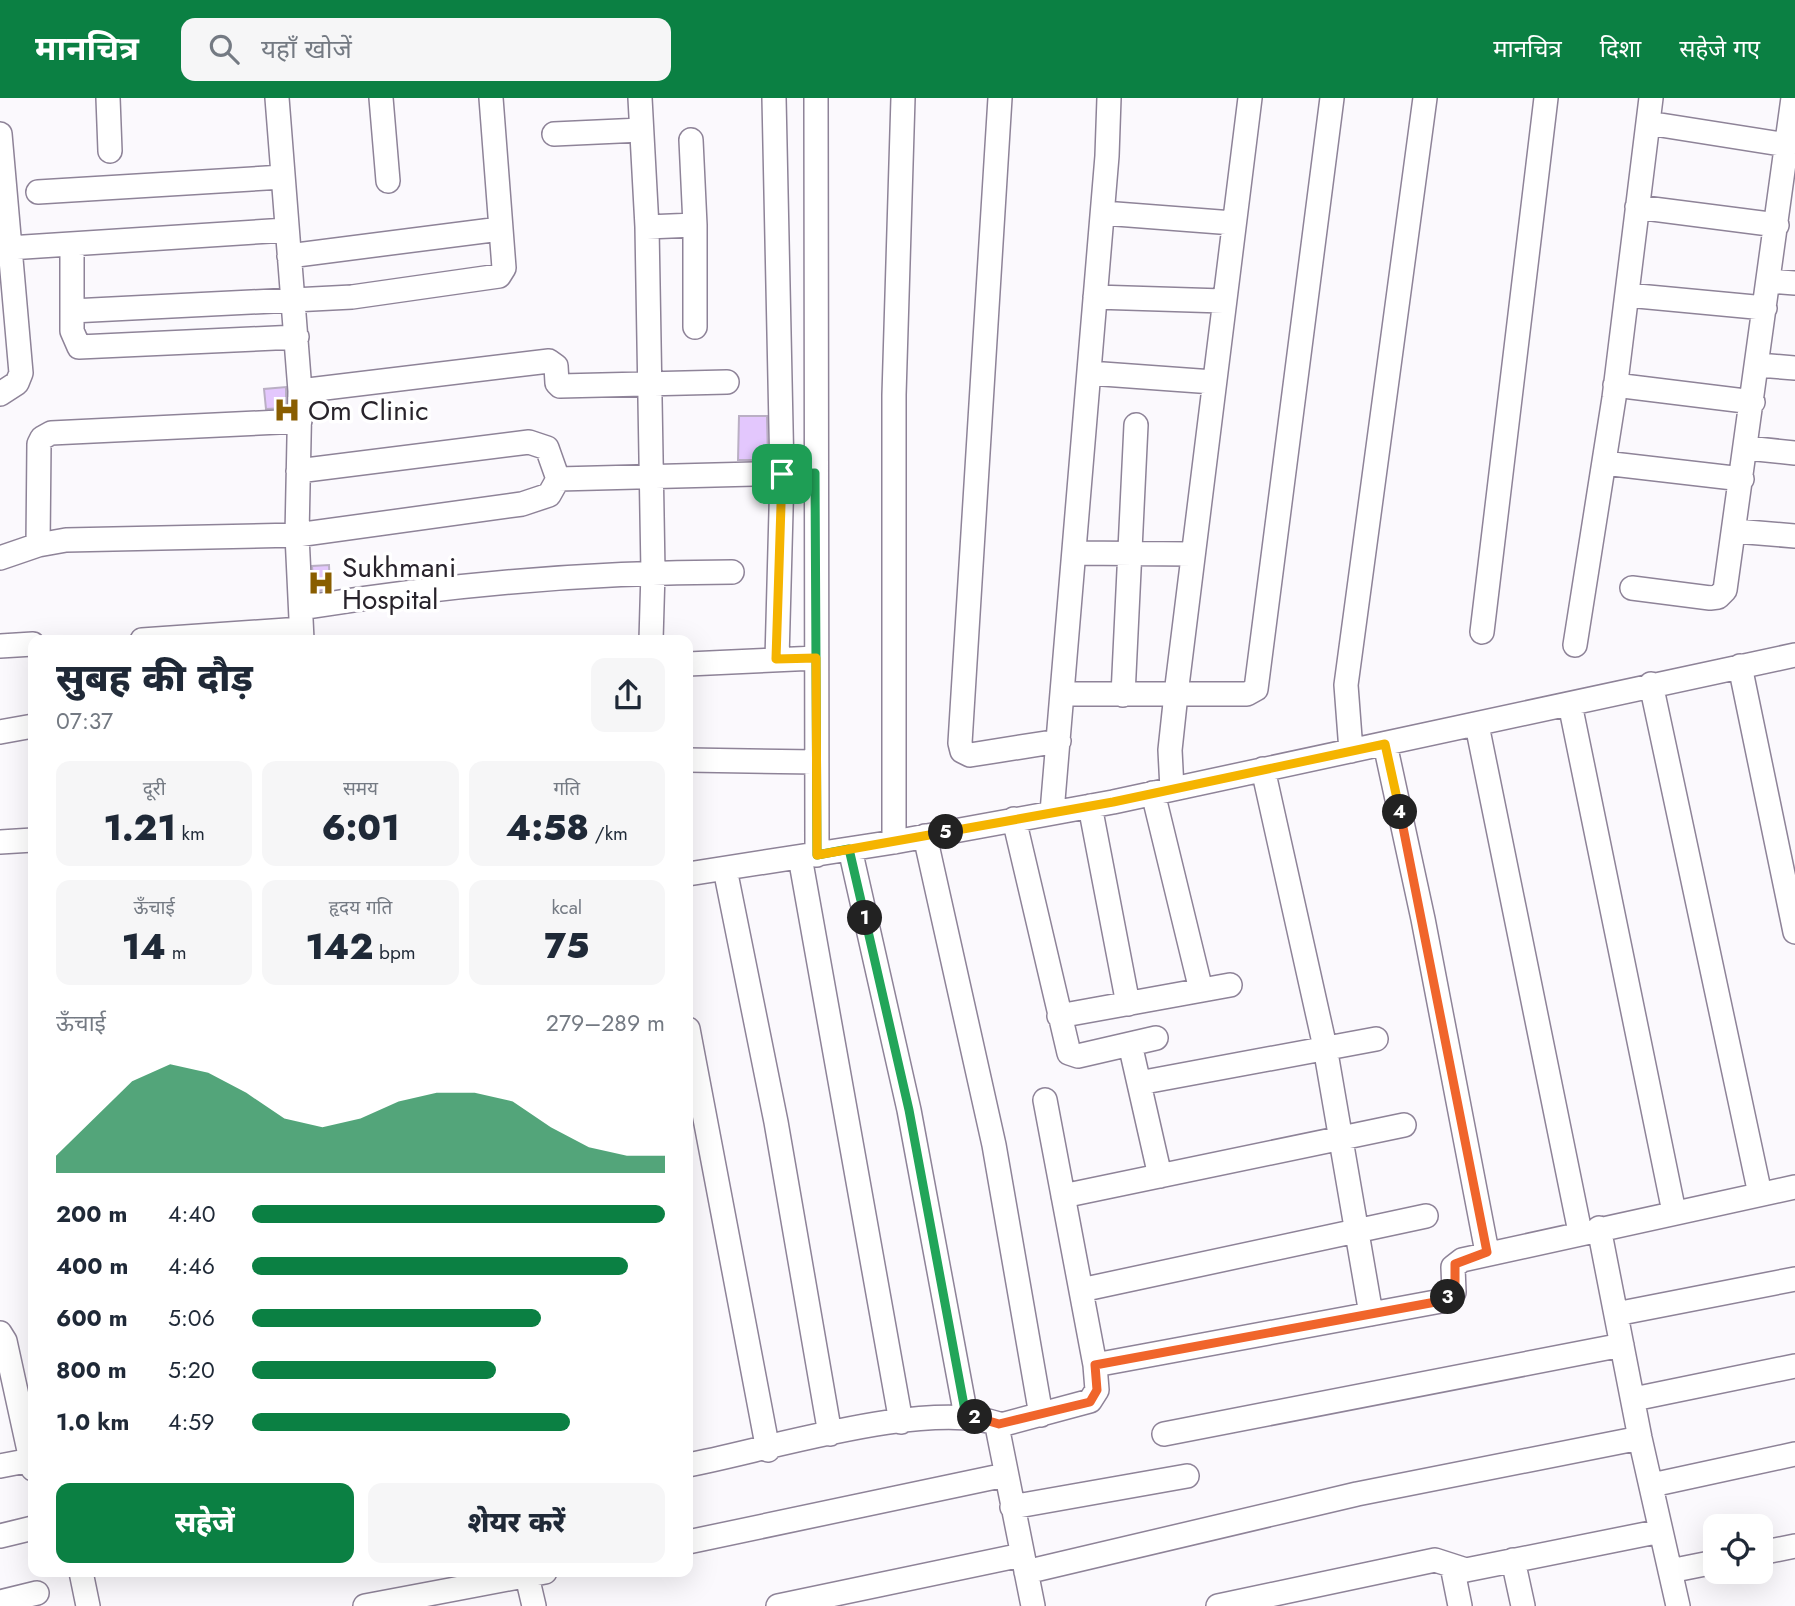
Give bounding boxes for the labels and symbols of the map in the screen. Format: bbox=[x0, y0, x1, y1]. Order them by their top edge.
place label: Om Clinic bbox=[308, 390, 429, 431]
hospital icon: Om Clinic bbox=[272, 395, 302, 425]
pin bbox=[752, 444, 812, 504]
place label: Sukhmani Hospital bbox=[342, 547, 456, 620]
hospital icon: Sukhmani Hospital bbox=[306, 568, 336, 598]
pin: 4 bbox=[1382, 794, 1418, 830]
pin: 5 bbox=[928, 814, 964, 850]
pin: 1 bbox=[848, 900, 882, 936]
pin: 3 bbox=[1430, 1280, 1466, 1314]
pin: 2 bbox=[958, 1400, 992, 1434]

